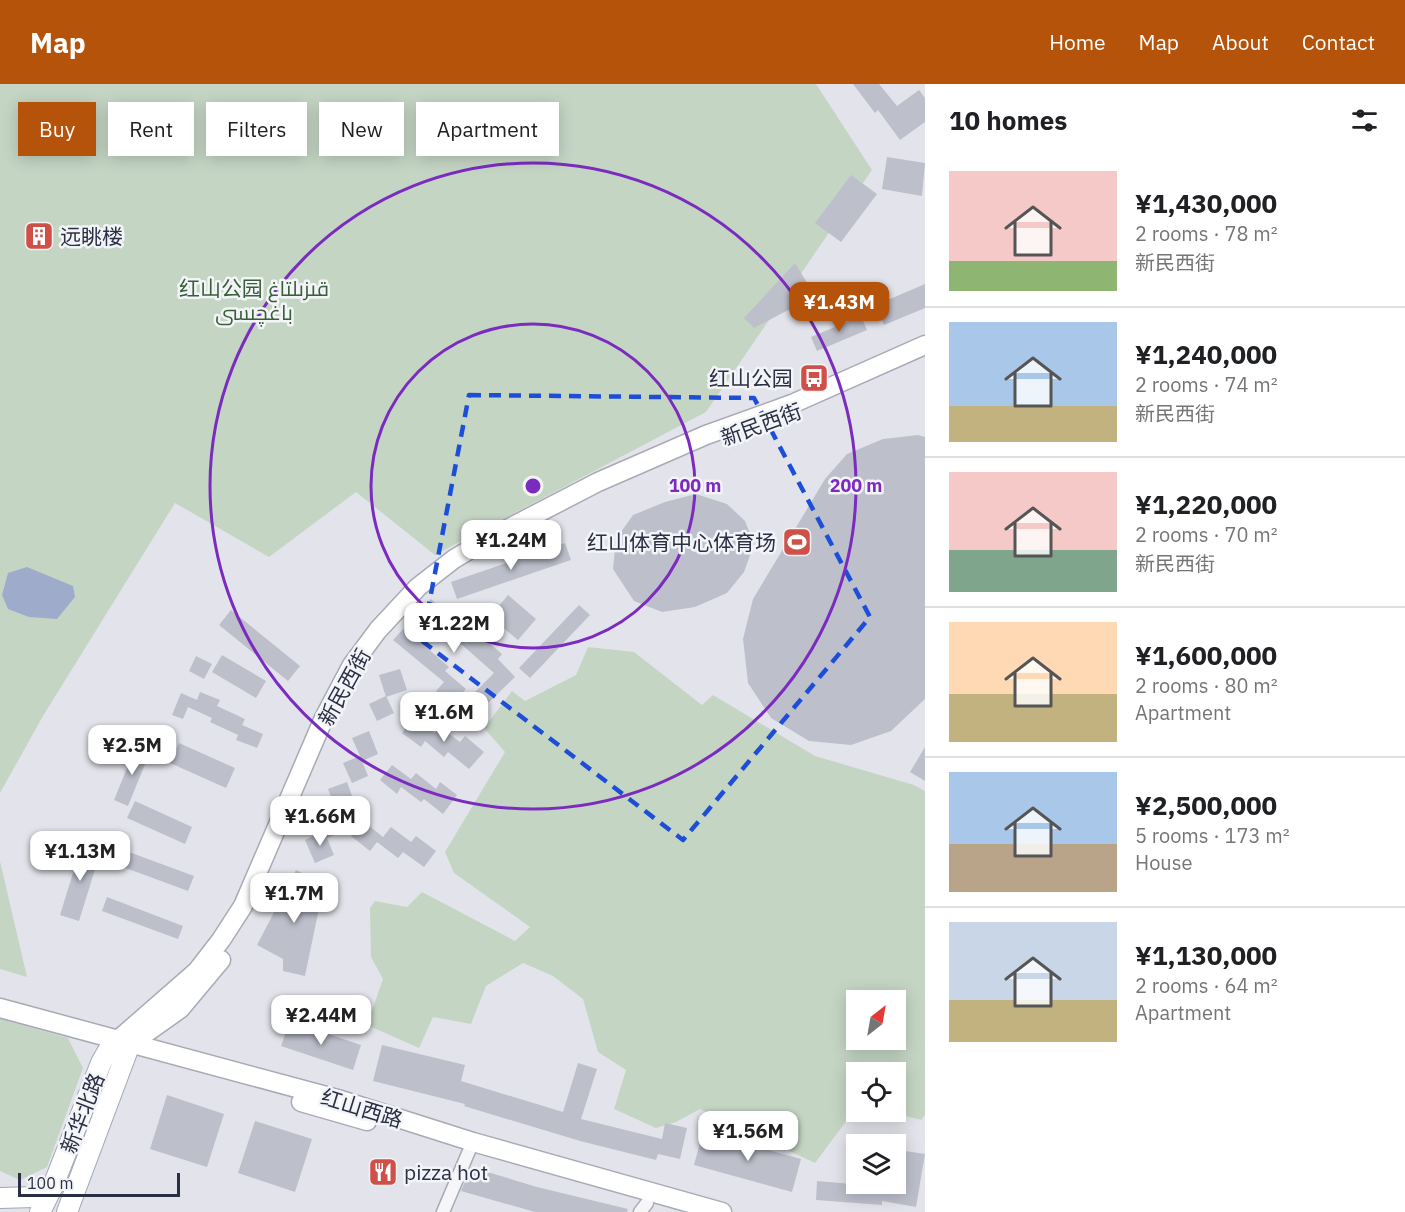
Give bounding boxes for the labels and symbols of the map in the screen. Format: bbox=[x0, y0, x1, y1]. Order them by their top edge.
building icon: 远眺楼 bbox=[23, 220, 55, 252]
place label: 远眺楼 bbox=[60, 222, 123, 250]
park label: 红山公园 قىزىلتاغ باغچىسى bbox=[179, 274, 329, 327]
pin: ¥1.43M bbox=[790, 282, 888, 333]
bus stop icon: 红山公园 bbox=[798, 362, 830, 394]
place label: 红山公园 bbox=[709, 364, 793, 392]
street label: 新民西街 bbox=[717, 396, 805, 452]
text: 100 m bbox=[669, 474, 721, 497]
text: 200 m bbox=[830, 474, 882, 497]
centre of rings bbox=[523, 476, 543, 496]
pin: ¥1.24M bbox=[462, 520, 560, 571]
sports icon: 红山体育中心体育场 bbox=[781, 526, 813, 558]
place label: 红山体育中心体育场 bbox=[587, 528, 776, 556]
pin: ¥1.22M bbox=[405, 603, 503, 654]
street label: 新民西街 bbox=[311, 643, 377, 731]
pin: ¥1.6M bbox=[402, 692, 486, 743]
pin: ¥2.5M bbox=[90, 725, 174, 776]
pin: ¥1.66M bbox=[271, 796, 369, 847]
pin: ¥1.13M bbox=[31, 831, 129, 882]
pin: ¥1.7M bbox=[252, 873, 336, 924]
north arrow bbox=[846, 990, 906, 1050]
pin: ¥2.44M bbox=[272, 995, 370, 1046]
street label: 新华北路 bbox=[54, 1069, 110, 1157]
street label: 红山西路 bbox=[318, 1082, 406, 1134]
pin: ¥1.56M bbox=[699, 1111, 797, 1162]
restaurant icon: pizza hot bbox=[367, 1156, 399, 1188]
place label: pizza hot bbox=[404, 1158, 488, 1186]
scale bar bbox=[18, 1170, 180, 1198]

